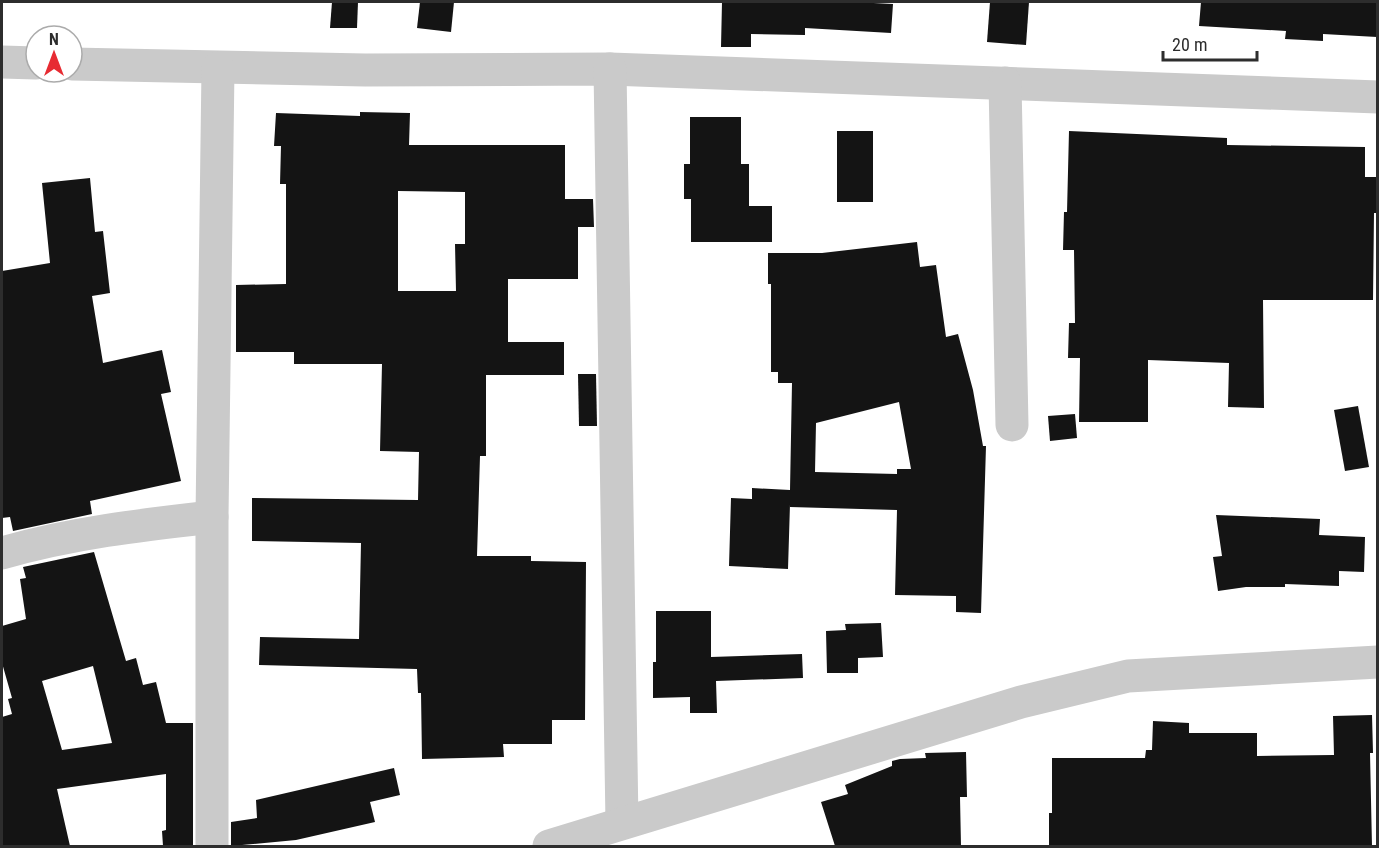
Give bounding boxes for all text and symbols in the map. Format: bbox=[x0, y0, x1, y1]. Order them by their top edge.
north arrow bbox=[24, 24, 84, 84]
scale bar bbox=[1163, 24, 1258, 62]
text: N bbox=[49, 30, 59, 49]
text: 20 m bbox=[1172, 34, 1207, 55]

